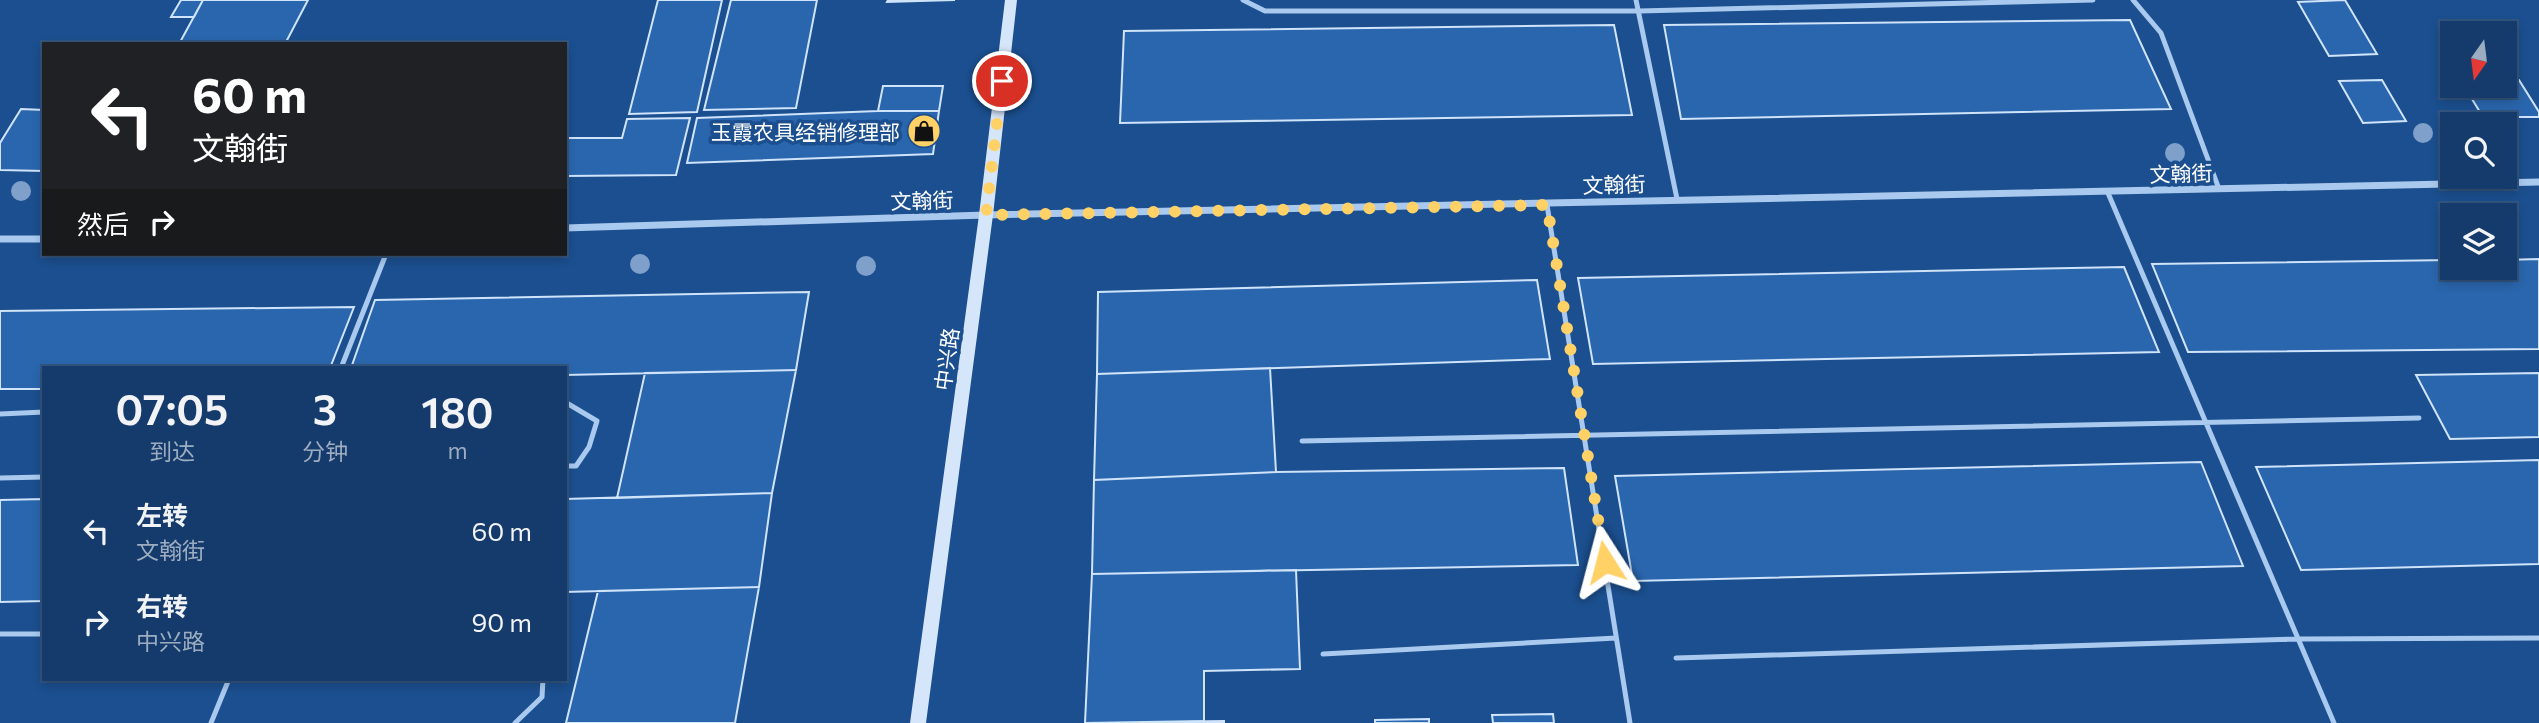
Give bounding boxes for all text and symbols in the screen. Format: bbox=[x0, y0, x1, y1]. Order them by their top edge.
north arrow bbox=[2440, 21, 2516, 98]
map controls bbox=[2440, 21, 2517, 280]
pin bbox=[972, 51, 1032, 111]
icon: arrive bbox=[983, 62, 1021, 100]
text: 60 m bbox=[192, 63, 307, 123]
icon: left bbox=[77, 70, 168, 161]
shop icon: 玉霞农具经销修理部 bbox=[905, 112, 943, 150]
button: search bbox=[2440, 112, 2517, 189]
place label: 玉霞农具经销修理部 bbox=[711, 119, 900, 144]
text: 文翰街 bbox=[192, 127, 288, 167]
street label: 文翰街 bbox=[2149, 159, 2213, 187]
street label: 文翰街 bbox=[1582, 170, 1646, 198]
street label: 文翰街 bbox=[890, 186, 954, 214]
icon: right bbox=[143, 203, 181, 241]
button: layers bbox=[2440, 203, 2517, 280]
text: 然后 bbox=[77, 208, 129, 239]
street label: 中兴路 bbox=[929, 326, 963, 392]
text: 07:05 bbox=[115, 382, 228, 434]
text: 3 bbox=[313, 382, 337, 434]
text: 180 bbox=[421, 385, 494, 437]
text: m bbox=[447, 436, 467, 464]
text: 到达 bbox=[149, 437, 195, 465]
text: 分钟 bbox=[302, 437, 348, 465]
text: 左转 bbox=[136, 499, 188, 530]
icon: left bbox=[77, 512, 115, 550]
text: 60 m bbox=[472, 515, 532, 546]
position arrow bbox=[1568, 525, 1642, 599]
text: 文翰街 bbox=[136, 536, 205, 564]
text: 右转 bbox=[136, 590, 188, 621]
icon: right bbox=[77, 603, 115, 641]
text: 90 m bbox=[472, 606, 532, 637]
text: 中兴路 bbox=[136, 627, 205, 655]

